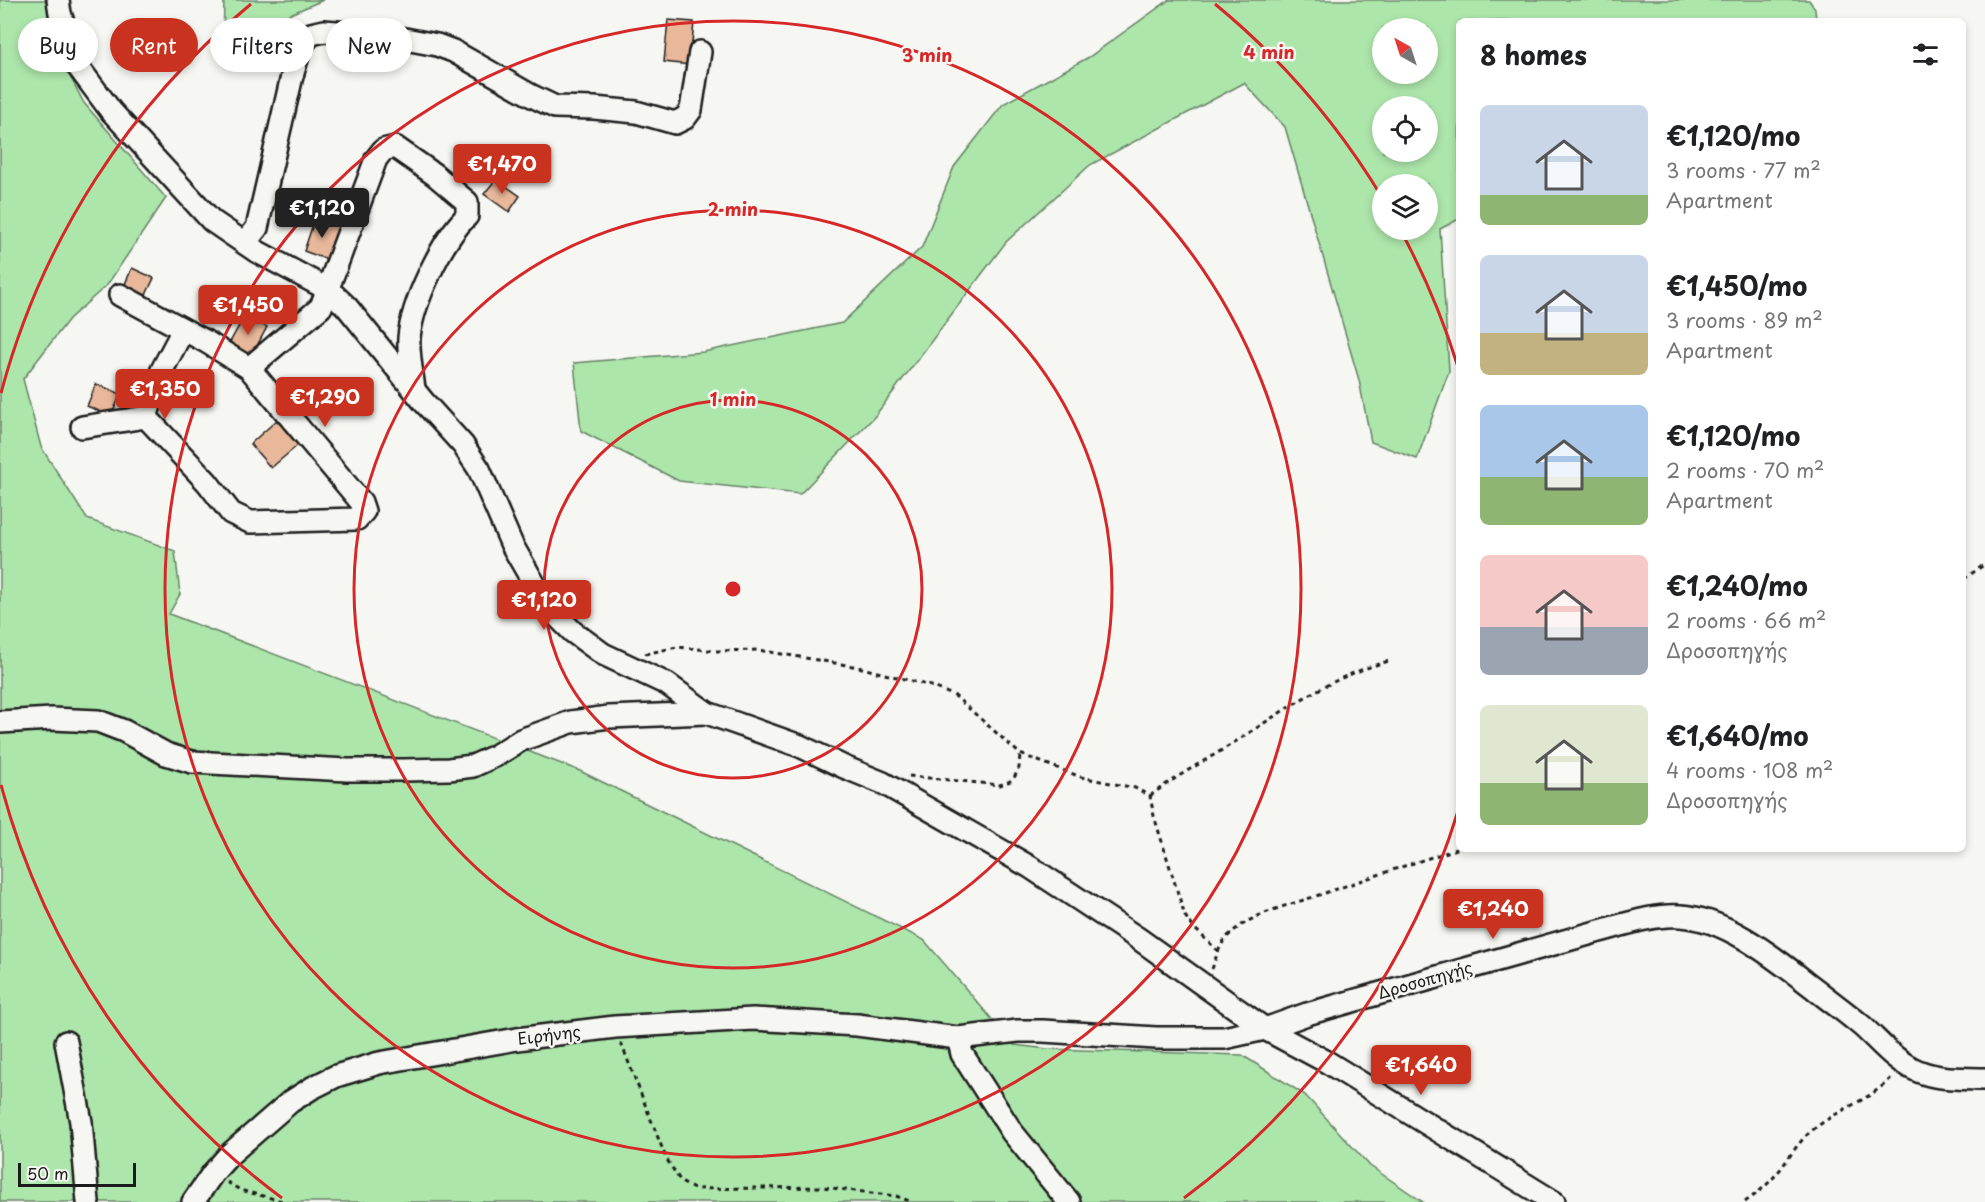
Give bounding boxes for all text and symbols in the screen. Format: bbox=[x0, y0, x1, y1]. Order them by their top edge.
chip: Buy bbox=[18, 18, 98, 72]
chip: Rent bbox=[110, 18, 198, 72]
chip: Filters bbox=[210, 18, 314, 72]
chip: New bbox=[326, 18, 412, 72]
north arrow bbox=[1372, 18, 1438, 84]
map controls bbox=[1372, 18, 1438, 240]
text: 8 homes bbox=[1480, 35, 1587, 74]
text: 4 min bbox=[1243, 38, 1295, 65]
icon: filters bbox=[1909, 38, 1942, 71]
text: 3 min bbox=[902, 41, 952, 68]
button: locate bbox=[1372, 96, 1438, 162]
text: €1,120/mo bbox=[1666, 116, 1800, 155]
icon: home bbox=[1528, 129, 1600, 201]
pin: €1,470 bbox=[453, 144, 551, 195]
text: €1,470 bbox=[467, 148, 537, 178]
text: 3 rooms · 77 m² bbox=[1666, 155, 1821, 185]
button: layers bbox=[1372, 174, 1438, 240]
text: Apartment bbox=[1666, 185, 1773, 215]
pin: €1,120 bbox=[273, 188, 371, 239]
text: €1,120 bbox=[289, 192, 355, 222]
text: 2 min bbox=[708, 195, 758, 222]
text: €1,450/mo bbox=[1666, 266, 1807, 305]
icon: home bbox=[1528, 279, 1600, 351]
pin: €1,450 bbox=[199, 285, 297, 336]
text: €1,450 bbox=[212, 289, 284, 319]
text: 3 rooms · 89 m² bbox=[1666, 305, 1823, 335]
text: Apartment bbox=[1666, 335, 1773, 365]
pin: €1,350 bbox=[116, 369, 214, 420]
text: €1,350 bbox=[129, 373, 201, 403]
pin: €1,290 bbox=[276, 377, 374, 428]
text: €1,290 bbox=[290, 381, 360, 411]
text: 1 min bbox=[710, 385, 756, 412]
text: €1,120/mo bbox=[1666, 416, 1800, 455]
icon: home bbox=[1528, 429, 1600, 501]
text: 2 rooms · 70 m² bbox=[1666, 455, 1824, 485]
text: Apartment bbox=[1666, 485, 1773, 515]
text: €1,240/mo bbox=[1666, 566, 1808, 605]
centre of rings bbox=[723, 579, 743, 599]
icon: home bbox=[1528, 579, 1600, 651]
pin: €1,120 bbox=[495, 580, 593, 631]
text: €1,120 bbox=[511, 584, 577, 614]
text: 2 rooms · 66 m² bbox=[1666, 605, 1826, 635]
text: Δροσοπηγής bbox=[1666, 635, 1788, 665]
text: €1,640/mo bbox=[1666, 716, 1809, 755]
icon: home bbox=[1528, 729, 1600, 801]
text: 4 rooms · 108 m² bbox=[1666, 755, 1833, 785]
text: Δροσοπηγής bbox=[1666, 785, 1788, 815]
pin: €1,240 bbox=[1444, 889, 1542, 940]
text: €1,240 bbox=[1457, 893, 1529, 923]
street label: Δροσοπηγής bbox=[1375, 954, 1475, 1004]
street label: Ειρήνης bbox=[516, 1018, 582, 1050]
pin: €1,640 bbox=[1372, 1045, 1470, 1096]
text: €1,640 bbox=[1385, 1049, 1457, 1079]
scale bar bbox=[18, 1160, 136, 1188]
text: 50 m bbox=[27, 1161, 68, 1185]

